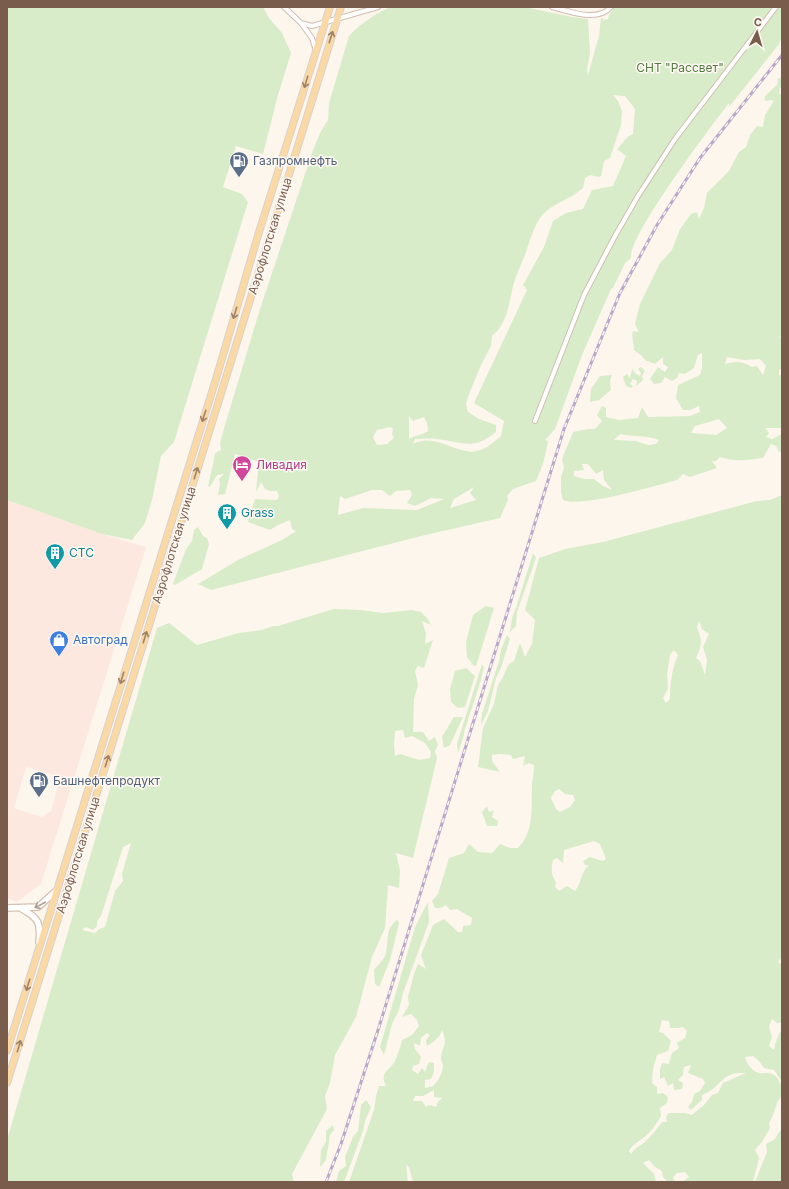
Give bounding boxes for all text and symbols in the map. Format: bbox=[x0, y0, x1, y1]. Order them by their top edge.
north arrow bbox=[737, 12, 777, 52]
text: С bbox=[753, 15, 763, 29]
one-way arrow bbox=[328, 31, 335, 44]
park label: СНТ "Рассвет" bbox=[636, 60, 724, 75]
one-way arrow bbox=[302, 75, 309, 88]
fuel station icon: Газпромнефть bbox=[228, 150, 250, 178]
place label: Газпромнефть bbox=[253, 153, 338, 168]
street label: Аэрофлотская улица bbox=[245, 176, 294, 296]
one-way arrow bbox=[231, 307, 238, 320]
one-way arrow bbox=[200, 410, 207, 423]
hotel icon: Ливадия bbox=[231, 454, 253, 482]
place label: Ливадия bbox=[256, 457, 307, 472]
one-way arrow bbox=[193, 467, 200, 480]
street label: Аэрофлотская улица bbox=[149, 485, 198, 605]
building icon: Grass bbox=[216, 502, 238, 530]
place label: Grass bbox=[241, 505, 274, 520]
building icon: СТС bbox=[44, 542, 66, 570]
place label: СТС bbox=[69, 545, 94, 560]
shop icon: Автоград bbox=[48, 629, 70, 657]
one-way arrow bbox=[142, 631, 149, 644]
place label: Автоград bbox=[73, 632, 128, 647]
one-way arrow bbox=[118, 672, 125, 685]
one-way arrow bbox=[104, 755, 111, 768]
fuel station icon: Башнефтепродукт bbox=[28, 770, 50, 798]
place label: Башнефтепродукт bbox=[53, 773, 160, 788]
street label: Аэрофлотская улица bbox=[53, 795, 102, 915]
one-way arrow bbox=[34, 901, 46, 909]
one-way arrow bbox=[23, 978, 31, 990]
one-way arrow bbox=[15, 1040, 23, 1052]

